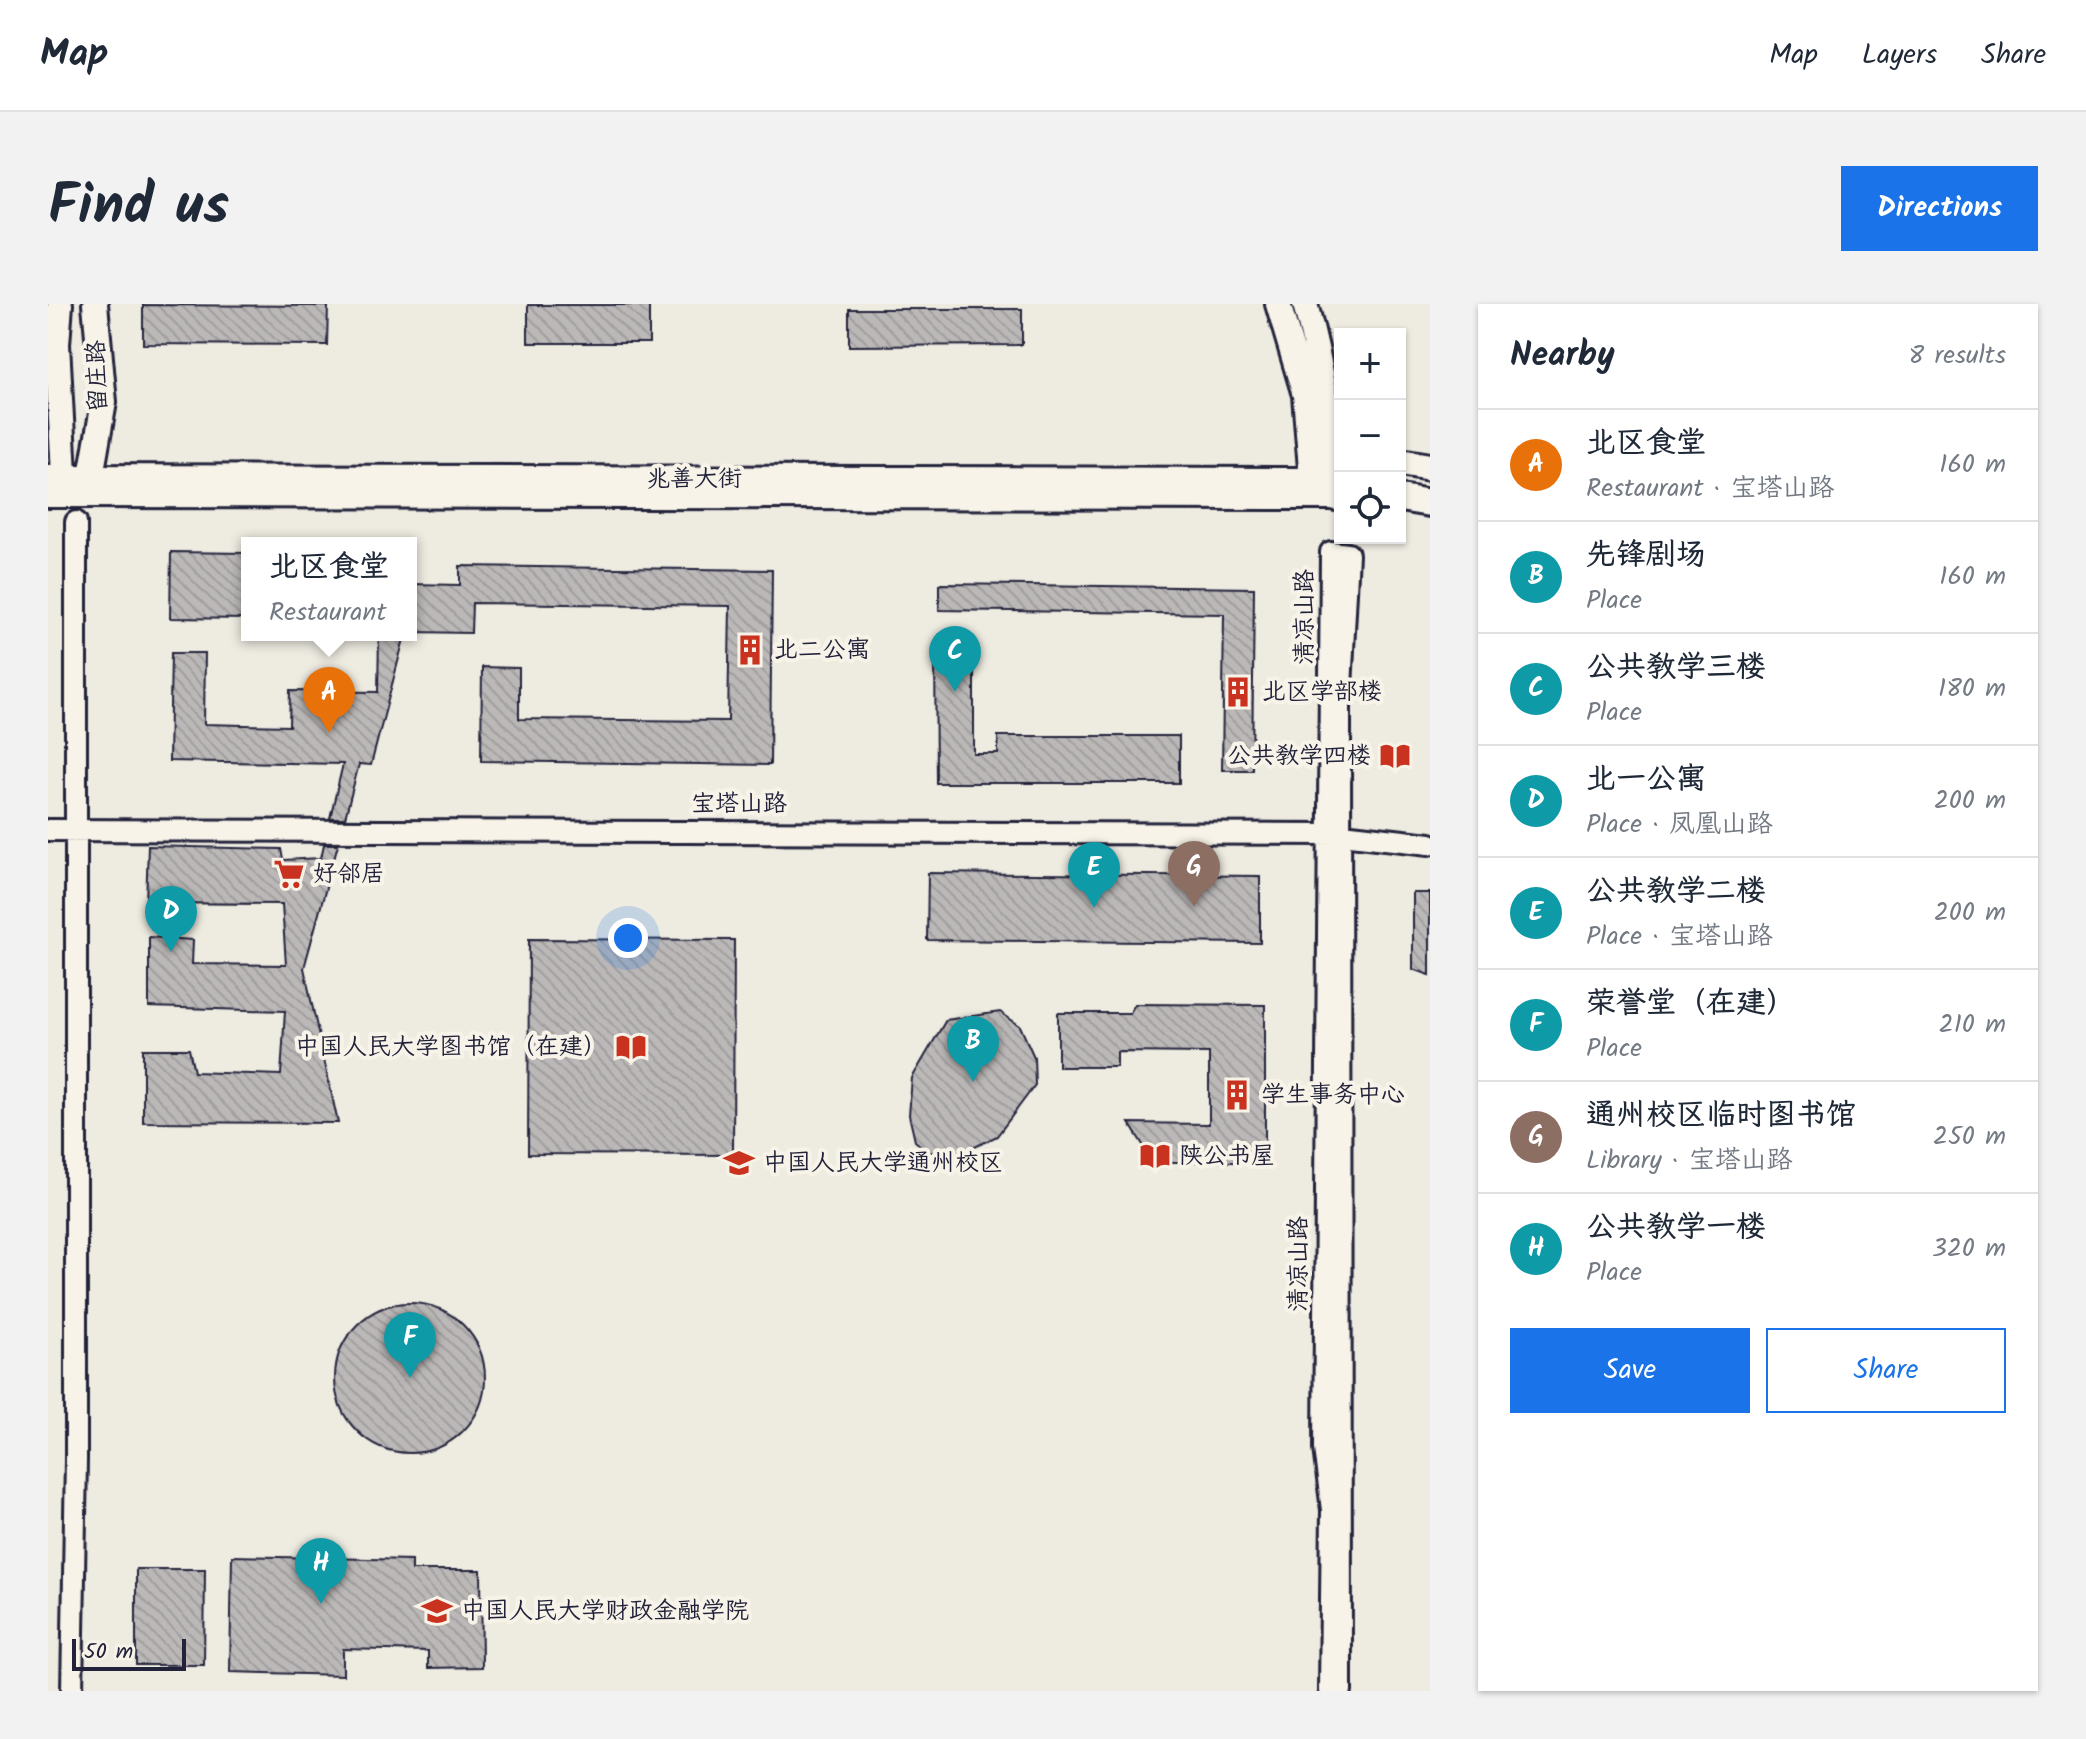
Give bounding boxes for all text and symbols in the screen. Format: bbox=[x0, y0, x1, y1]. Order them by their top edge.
text: Map bbox=[40, 25, 109, 85]
text: Map bbox=[1769, 33, 1818, 78]
text: Layers bbox=[1862, 33, 1937, 78]
text: Share bbox=[1981, 33, 2046, 78]
text: Find us bbox=[48, 163, 229, 253]
button: Directions bbox=[1841, 166, 2038, 251]
map controls bbox=[1334, 328, 1406, 544]
button: + bbox=[1334, 328, 1406, 400]
text: Nearby bbox=[1510, 329, 1615, 383]
text: 8 results bbox=[1909, 335, 2006, 377]
street label: 留庄路 bbox=[77, 339, 119, 413]
button: − bbox=[1334, 400, 1406, 472]
text: 北区食堂 bbox=[1586, 420, 1706, 468]
text: A bbox=[1528, 444, 1544, 486]
text: 160 m bbox=[1939, 444, 2006, 486]
street label: 兆善大街 bbox=[646, 460, 742, 499]
text: Restaurant · 宝塔山路 bbox=[1586, 468, 1834, 510]
button: locate bbox=[1334, 472, 1406, 544]
text: 先锋剧场 bbox=[1586, 532, 1706, 580]
popup bbox=[241, 537, 417, 641]
text: 北区食堂 bbox=[269, 544, 389, 592]
text: B bbox=[1528, 556, 1544, 598]
text: 160 m bbox=[1939, 556, 2006, 598]
street label: 清凉山路 bbox=[1286, 569, 1325, 665]
text: Place bbox=[1586, 580, 1642, 622]
text: Restaurant bbox=[269, 592, 386, 634]
pin: C bbox=[929, 626, 981, 692]
place label: 北二公寓 bbox=[774, 631, 870, 670]
building icon: 北二公寓 bbox=[733, 633, 767, 667]
text: 公共教学三楼 bbox=[1586, 644, 1766, 692]
pin: A bbox=[303, 667, 355, 733]
text: C bbox=[1528, 668, 1544, 710]
text: 180 m bbox=[1938, 668, 2006, 710]
place label: 北区学部楼 bbox=[1262, 673, 1382, 712]
building icon: 北区学部楼 bbox=[1221, 675, 1255, 709]
text: Place bbox=[1586, 692, 1642, 734]
place label: 公共教学四楼 bbox=[1227, 737, 1371, 776]
library icon: 公共教学四楼 bbox=[1378, 739, 1412, 773]
text: 北一公寓 bbox=[1586, 756, 1706, 804]
text: D bbox=[1527, 780, 1545, 822]
text: 200 m bbox=[1934, 780, 2006, 822]
street label: 宝塔山路 bbox=[691, 785, 787, 824]
text: Place · 凤凰山路 bbox=[1586, 804, 1773, 846]
pin: G bbox=[1168, 841, 1220, 907]
pin: E bbox=[1068, 842, 1120, 908]
place label: 好邻居 bbox=[313, 855, 385, 894]
supermarket icon: 好邻居 bbox=[272, 857, 306, 891]
text: 公共教学二楼 bbox=[1586, 868, 1766, 916]
pin: D bbox=[145, 886, 197, 952]
text: E bbox=[1529, 892, 1543, 934]
text: 200 m bbox=[1934, 892, 2006, 934]
text: Place · 宝塔山路 bbox=[1586, 916, 1773, 958]
your location bbox=[608, 918, 648, 958]
text: 荣誉堂（在建） bbox=[1586, 980, 1796, 1028]
text: F bbox=[1529, 1004, 1543, 1046]
text: 210 m bbox=[1939, 1004, 2006, 1046]
pin: B bbox=[947, 1016, 999, 1082]
place label: 中国人民大学图书馆（在建） bbox=[295, 1028, 607, 1067]
text: Place bbox=[1586, 1028, 1642, 1070]
library icon: 中国人民大学图书馆（在建） bbox=[614, 1030, 648, 1064]
place label: 学生事务中心 bbox=[1261, 1076, 1405, 1115]
building icon: 学生事务中心 bbox=[1220, 1078, 1254, 1112]
text: 通州校区临时图书馆 bbox=[1586, 1092, 1856, 1140]
text: G bbox=[1528, 1116, 1544, 1158]
text: 250 m bbox=[1933, 1116, 2006, 1158]
place label: 陕公书屋 bbox=[1179, 1137, 1275, 1176]
library icon: 陕公书屋 bbox=[1138, 1139, 1172, 1173]
text: Library · 宝塔山路 bbox=[1586, 1140, 1793, 1182]
place label: 中国人民大学通州校区 bbox=[763, 1144, 1003, 1183]
school or university icon: 中国人民大学通州校区 bbox=[722, 1146, 756, 1180]
text: 公共教学一楼 bbox=[1586, 1204, 1766, 1252]
street label: 清凉山路 bbox=[1280, 1216, 1319, 1312]
text: H bbox=[1528, 1228, 1544, 1270]
text: 320 m bbox=[1932, 1228, 2006, 1270]
text: Place bbox=[1586, 1252, 1642, 1294]
pin: F bbox=[384, 1312, 436, 1378]
button: Save bbox=[1510, 1328, 1750, 1413]
button: Share bbox=[1766, 1328, 2006, 1413]
pin: H bbox=[295, 1538, 347, 1604]
place label: 中国人民大学财政金融学院 bbox=[461, 1592, 749, 1631]
school or university icon: 中国人民大学财政金融学院 bbox=[420, 1594, 454, 1628]
scale bar bbox=[72, 1635, 186, 1671]
text: 50 m bbox=[84, 1635, 133, 1670]

